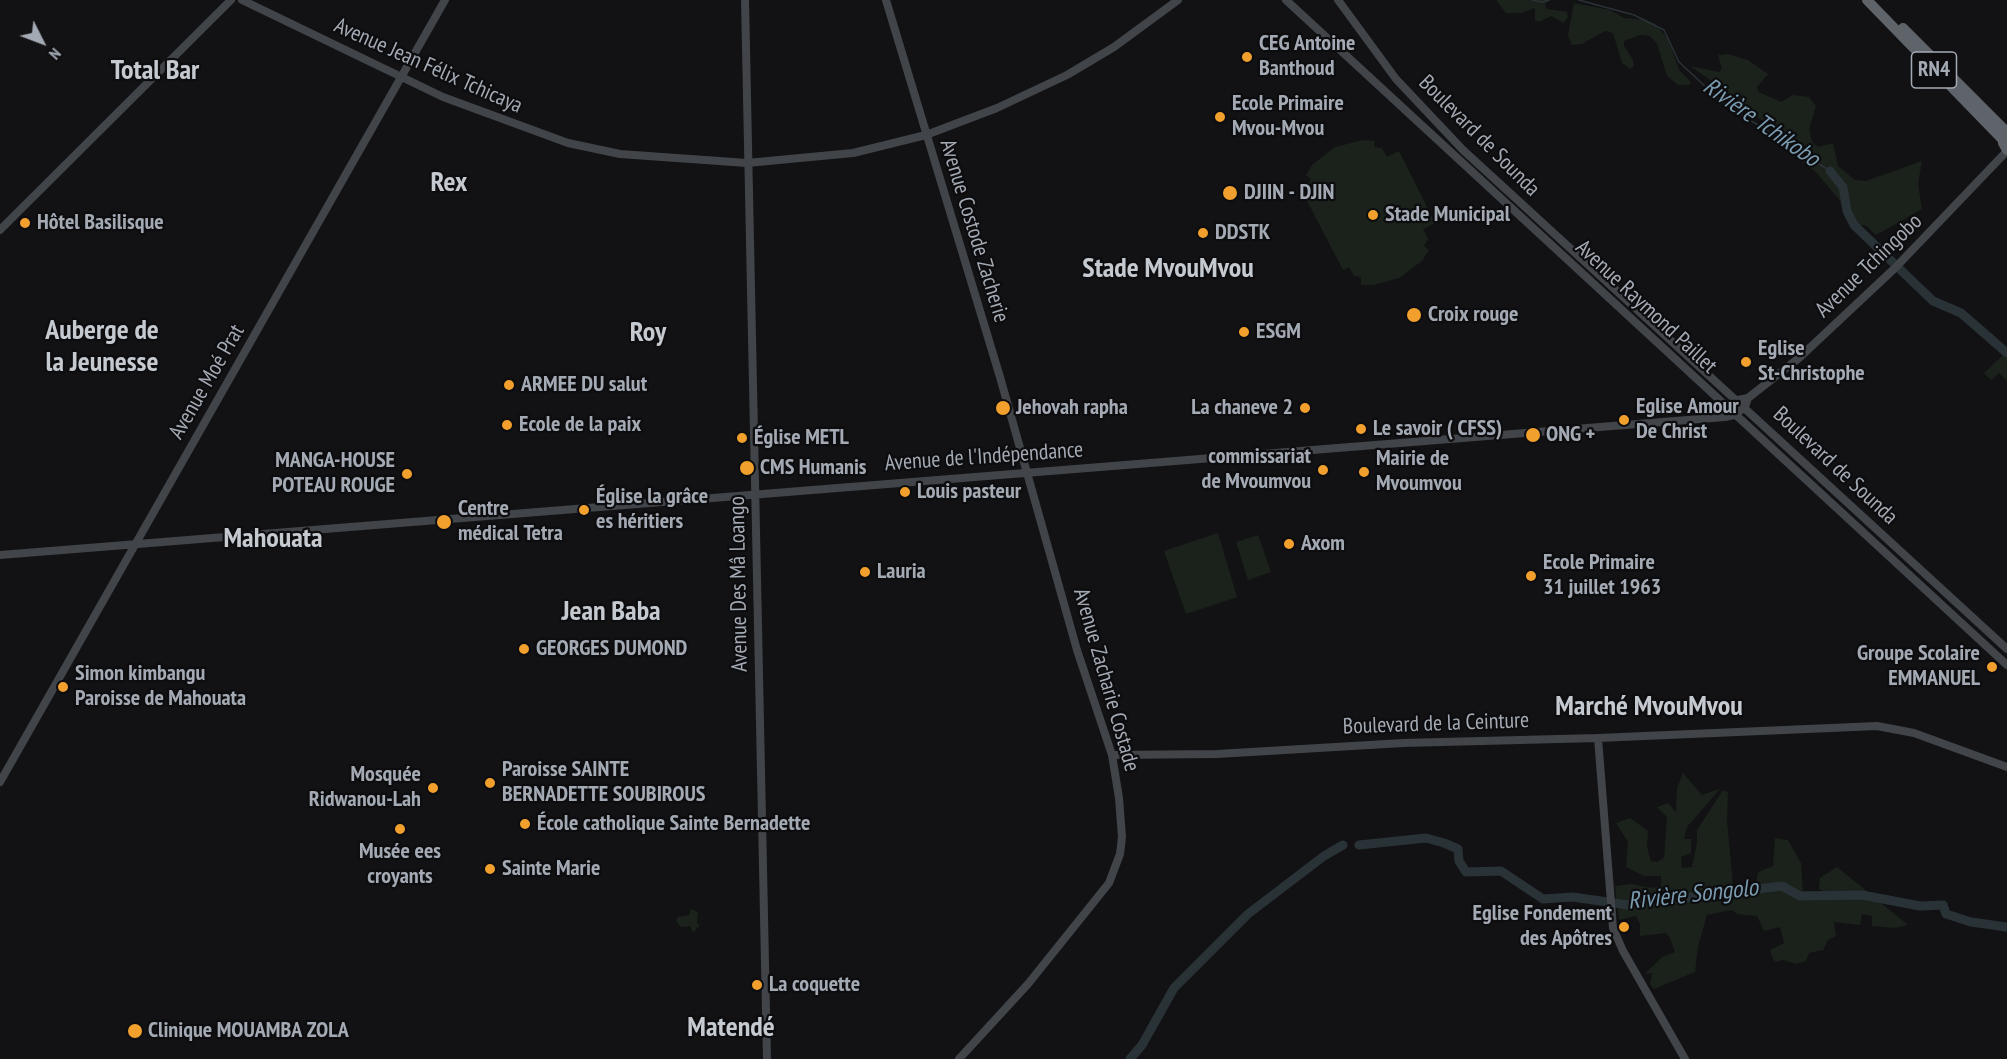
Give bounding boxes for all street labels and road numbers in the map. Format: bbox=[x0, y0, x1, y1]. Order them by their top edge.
street label: Avenue Jean Félix Tchicaya bbox=[330, 13, 526, 119]
road number: RN4 bbox=[1912, 52, 1956, 88]
street label: Boulevard de Sounda bbox=[1413, 70, 1545, 202]
street label: Avenue Costode Zacherie bbox=[934, 136, 1014, 326]
street label: Avenue Tchingobo bbox=[1810, 209, 1928, 323]
street label: Avenue Raymond Paillet bbox=[1570, 235, 1722, 379]
street label: Avenue Moé Prat bbox=[164, 320, 250, 444]
street label: Boulevard de Sounda bbox=[1767, 402, 1903, 530]
street label: Avenue de l'Indépendance bbox=[884, 437, 1084, 477]
street label: Avenue Des Mâ Loango bbox=[724, 496, 754, 672]
street label: Avenue Zacharie Costade bbox=[1067, 585, 1145, 775]
street label: Boulevard de la Ceinture bbox=[1342, 708, 1530, 740]

